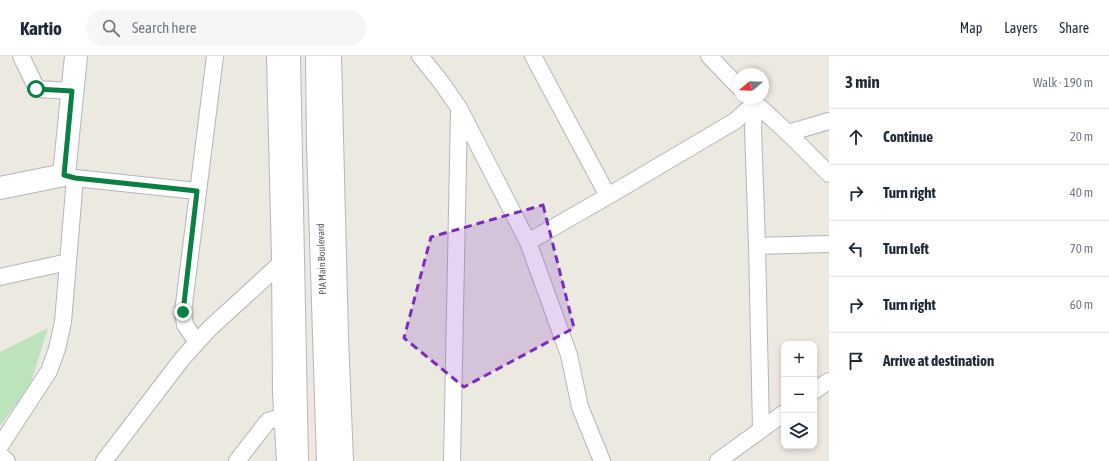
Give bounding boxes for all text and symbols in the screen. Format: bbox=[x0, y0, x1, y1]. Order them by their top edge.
search box bbox=[86, 10, 366, 46]
text: Kartio bbox=[20, 17, 62, 39]
icon: search bbox=[100, 17, 122, 39]
text: Search here bbox=[132, 19, 197, 36]
text: Map bbox=[960, 20, 982, 36]
text: Layers bbox=[1004, 20, 1037, 36]
text: Share bbox=[1059, 20, 1089, 36]
north arrow bbox=[733, 68, 769, 104]
text: 3 min bbox=[845, 72, 880, 92]
text: Walk · 190 m bbox=[1033, 75, 1093, 90]
route start bbox=[27, 80, 45, 98]
icon: ahead bbox=[845, 126, 867, 148]
text: Continue bbox=[883, 128, 933, 145]
text: 20 m bbox=[1070, 129, 1093, 144]
icon: right bbox=[845, 182, 867, 204]
text: Turn right bbox=[883, 184, 936, 201]
text: 40 m bbox=[1070, 185, 1093, 200]
street label: PIA Main Boulevard bbox=[315, 223, 328, 295]
icon: left bbox=[845, 238, 867, 260]
text: Turn left bbox=[883, 240, 929, 257]
text: 70 m bbox=[1070, 241, 1093, 256]
icon: right bbox=[845, 294, 867, 316]
text: Turn right bbox=[883, 296, 936, 313]
text: 60 m bbox=[1070, 297, 1093, 312]
route end bbox=[174, 303, 192, 321]
map controls bbox=[781, 341, 817, 449]
button: + bbox=[781, 341, 817, 377]
icon: arrive bbox=[845, 350, 867, 372]
text: Arrive at destination bbox=[883, 352, 994, 369]
button: − bbox=[781, 377, 817, 413]
button: layers bbox=[781, 413, 817, 449]

